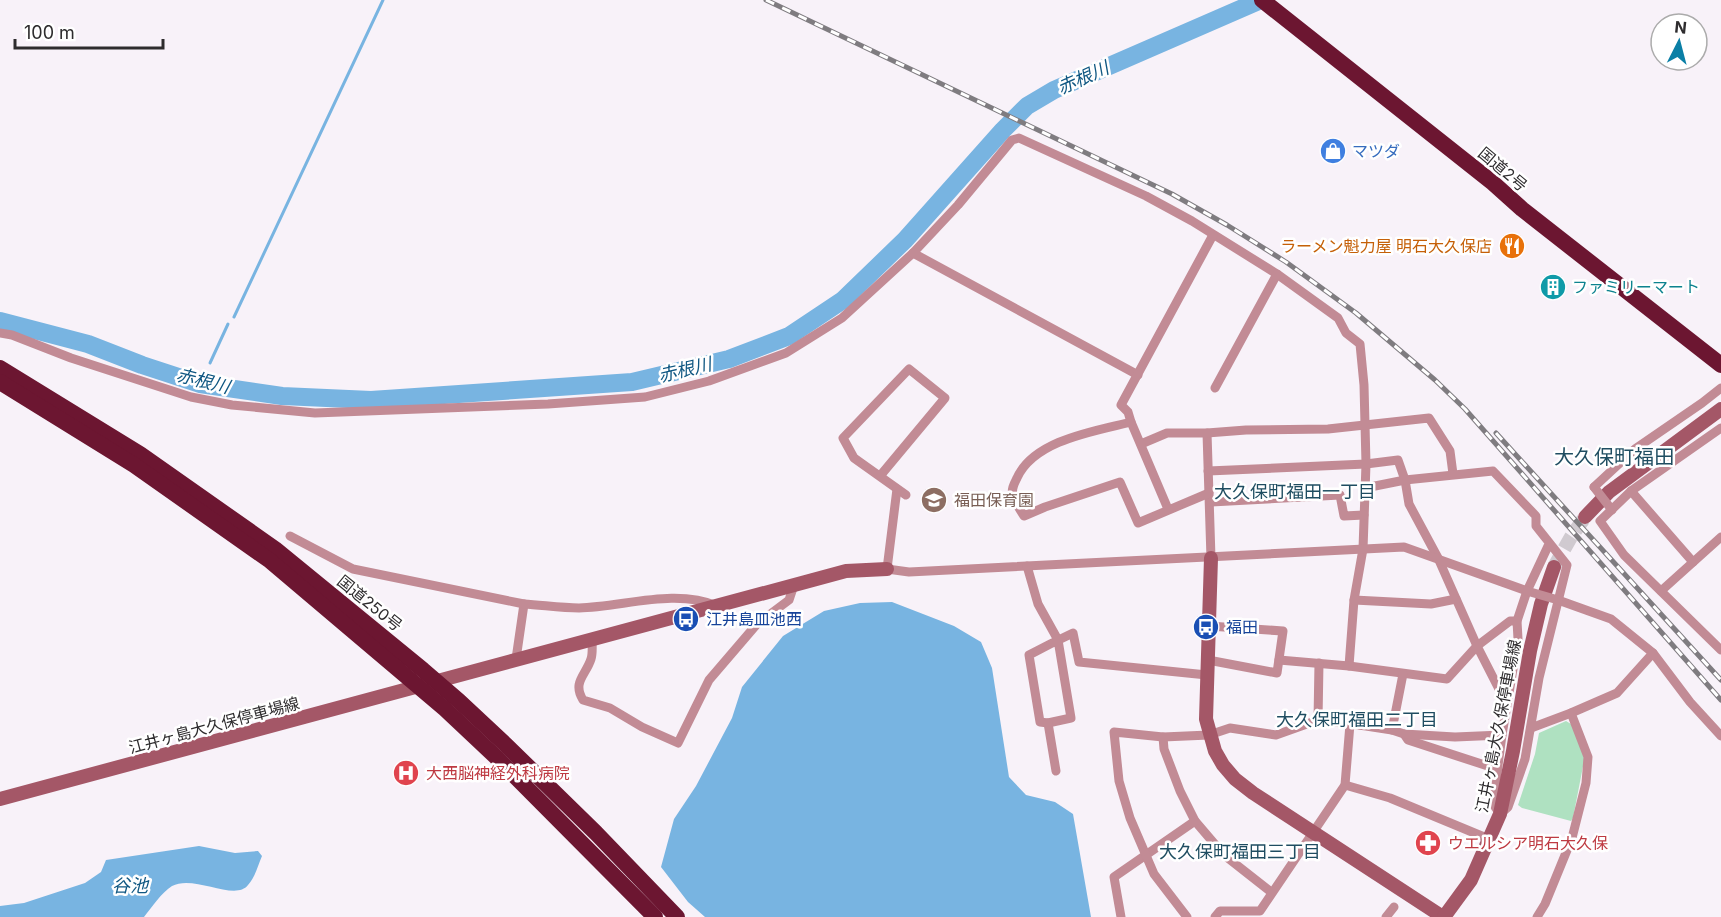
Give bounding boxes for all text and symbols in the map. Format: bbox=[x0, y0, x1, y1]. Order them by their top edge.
scale bar bbox=[15, 12, 164, 50]
north arrow bbox=[1649, 12, 1709, 72]
text: N bbox=[1673, 16, 1688, 38]
text: 100 m bbox=[24, 22, 75, 43]
water label: 赤根川 bbox=[1054, 56, 1114, 98]
shop icon: マツダ bbox=[1318, 136, 1348, 166]
place label: マツダ bbox=[1352, 141, 1400, 161]
street label: 国道2号 bbox=[1474, 143, 1532, 195]
restaurant icon: ラーメン魁力屋 明石大久保店 bbox=[1497, 231, 1527, 261]
place label: ラーメン魁力屋 明石大久保店 bbox=[1280, 236, 1492, 256]
building icon: ファミリーマート bbox=[1538, 272, 1568, 302]
place label: ファミリーマート bbox=[1572, 277, 1700, 297]
water label: 赤根川 bbox=[656, 353, 716, 386]
water label: 赤根川 bbox=[174, 364, 234, 398]
district label: 大久保町福田 bbox=[1554, 445, 1674, 469]
district label: 大久保町福田一丁目 bbox=[1214, 481, 1376, 502]
school or university icon: 福田保育園 bbox=[919, 485, 949, 515]
place label: 福田保育園 bbox=[954, 490, 1034, 510]
street label: 国道250号 bbox=[334, 571, 406, 635]
bus stop icon: 江井島皿池西 bbox=[671, 604, 701, 634]
place label: 江井島皿池西 bbox=[706, 609, 802, 629]
bus stop icon: 福田 bbox=[1191, 612, 1221, 642]
place label: 福田 bbox=[1226, 617, 1258, 637]
street label: 江井ヶ島大久保停車場線 bbox=[1471, 638, 1525, 814]
street label: 江井ヶ島大久保停車場線 bbox=[126, 693, 302, 757]
district label: 大久保町福田二丁目 bbox=[1276, 709, 1438, 730]
hospital icon: 大西脳神経外科病院 bbox=[391, 758, 421, 788]
place label: 大西脳神経外科病院 bbox=[426, 763, 570, 783]
pharmacy icon: ウエルシア明石大久保 bbox=[1413, 828, 1443, 858]
place label: ウエルシア明石大久保 bbox=[1448, 833, 1608, 853]
district label: 大久保町福田三丁目 bbox=[1159, 841, 1321, 862]
water label: 谷池 bbox=[112, 875, 150, 896]

